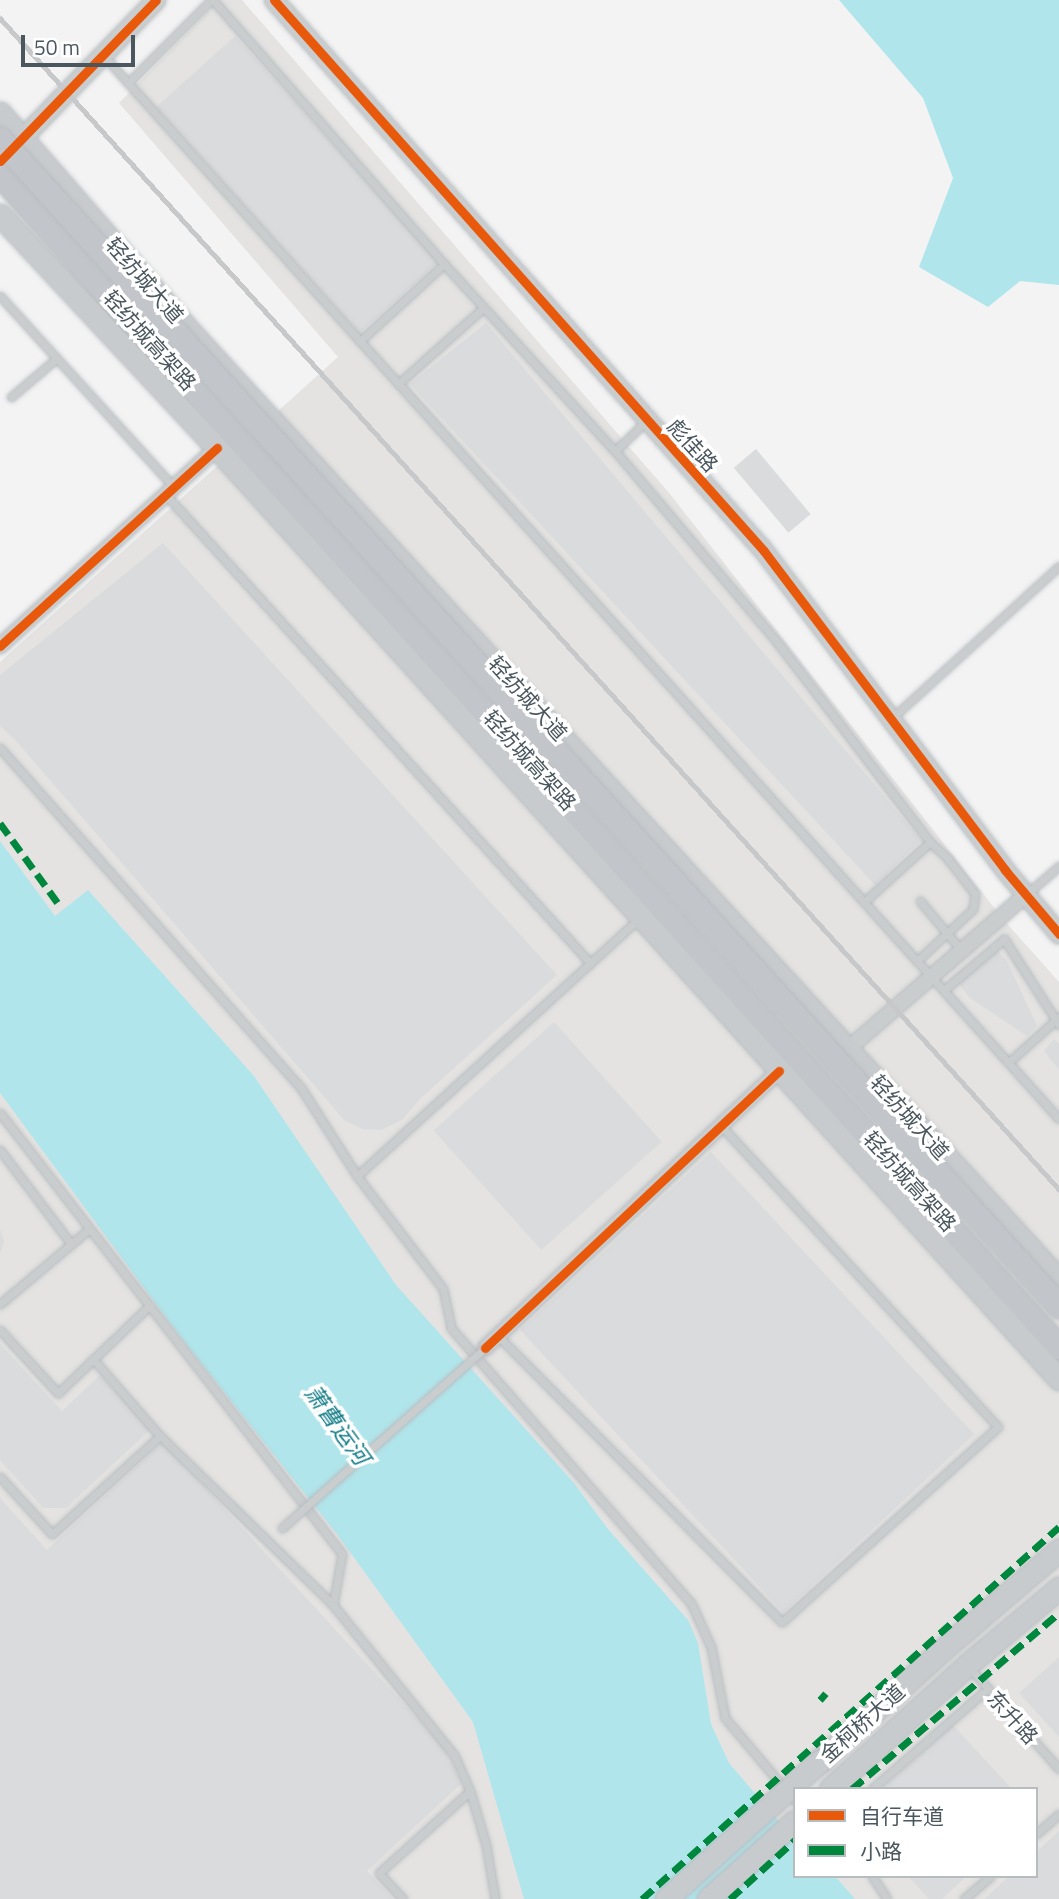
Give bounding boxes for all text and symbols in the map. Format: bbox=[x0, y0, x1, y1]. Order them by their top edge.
scale bar bbox=[24, 21, 138, 65]
text: 50 m bbox=[34, 31, 80, 63]
street label: 轻纺城大道 bbox=[101, 232, 189, 328]
street label: 轻纺城高架路 bbox=[98, 285, 202, 395]
street label: 彪佳路 bbox=[663, 413, 723, 477]
street label: 轻纺城大道 bbox=[484, 651, 572, 745]
street label: 轻纺城高架路 bbox=[478, 705, 582, 815]
street label: 轻纺城大道 bbox=[866, 1070, 954, 1164]
street label: 轻纺城高架路 bbox=[858, 1126, 962, 1236]
water label: 萧曹运河 bbox=[299, 1380, 375, 1470]
street label: 金柯桥大道 bbox=[815, 1679, 909, 1767]
street label: 东升路 bbox=[983, 1685, 1043, 1749]
legend bbox=[793, 1787, 1038, 1878]
text: 自行车道 bbox=[860, 1800, 944, 1832]
text: 小路 bbox=[860, 1835, 902, 1867]

